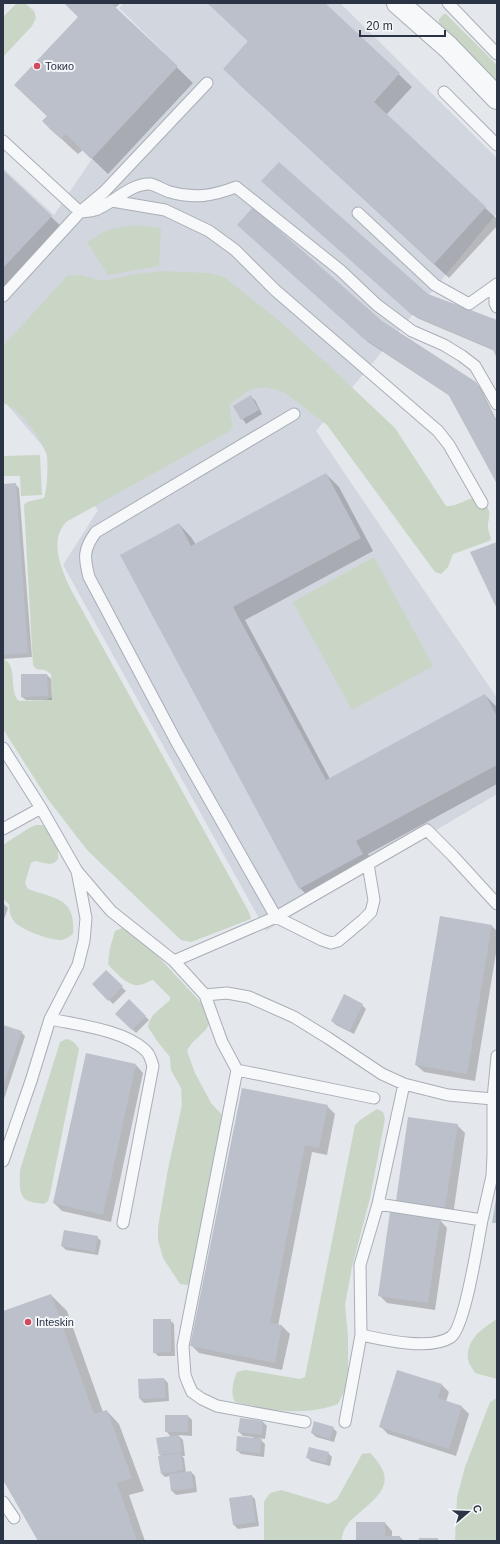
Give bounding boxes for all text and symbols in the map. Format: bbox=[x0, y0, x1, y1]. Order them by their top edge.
scale bar bbox=[360, 12, 445, 38]
text: 20 m bbox=[366, 19, 393, 33]
place label: Токио bbox=[45, 60, 74, 72]
marker: Токио bbox=[32, 61, 42, 71]
place label: Inteskin bbox=[36, 1316, 74, 1328]
marker: Inteskin bbox=[23, 1317, 33, 1327]
north arrow bbox=[448, 1492, 488, 1532]
text: С bbox=[470, 1503, 484, 1515]

